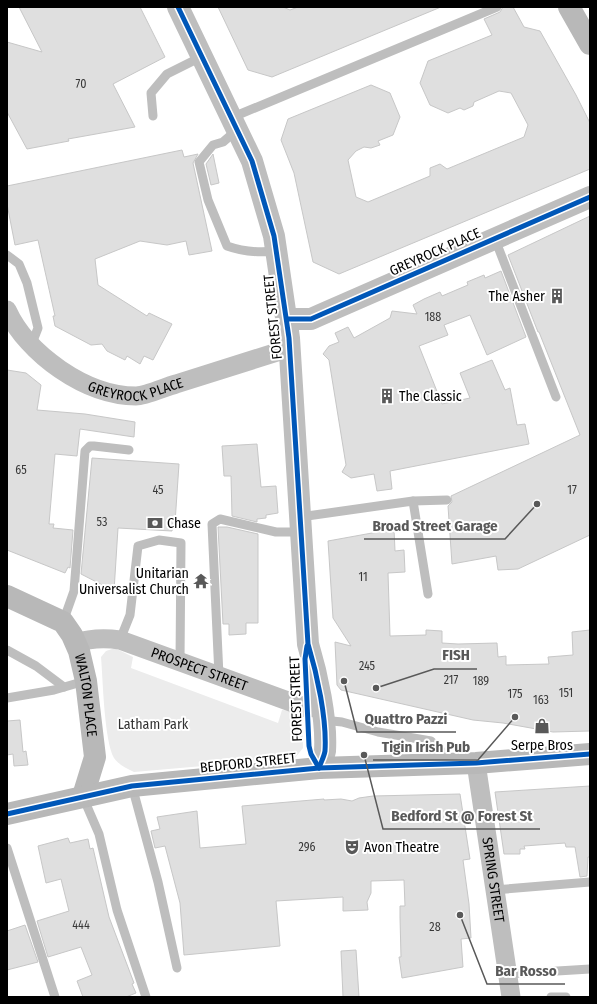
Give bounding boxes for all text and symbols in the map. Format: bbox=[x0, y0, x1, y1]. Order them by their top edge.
house number: 70 bbox=[76, 77, 86, 91]
street label: GREYROCK PLACE bbox=[387, 224, 483, 280]
street label: FOREST STREET bbox=[260, 273, 286, 360]
building icon: The Asher bbox=[548, 287, 566, 305]
place label: The Asher bbox=[488, 288, 545, 305]
house number: 188 bbox=[425, 310, 441, 324]
street label: GREYROCK PLACE bbox=[85, 374, 186, 405]
building icon: The Classic bbox=[378, 387, 396, 405]
place label: The Classic bbox=[399, 388, 462, 405]
house number: 65 bbox=[15, 463, 27, 477]
house number: 45 bbox=[152, 483, 164, 497]
house number: 17 bbox=[567, 483, 577, 497]
callout: Broad Street Garage bbox=[364, 512, 505, 539]
bank icon: Chase bbox=[146, 514, 164, 532]
house number: 53 bbox=[97, 515, 107, 529]
place label: Chase bbox=[167, 515, 201, 532]
text: Broad Street Garage bbox=[372, 517, 498, 535]
place label: Unitarian Universalist Church bbox=[79, 565, 189, 598]
house number: 11 bbox=[358, 570, 368, 584]
temple icon: Unitarian Universalist Church bbox=[192, 572, 210, 590]
callout: FISH bbox=[434, 642, 477, 669]
street label: PROSPECT STREET bbox=[149, 644, 251, 694]
text: FISH bbox=[442, 646, 470, 664]
street label: WALTON PLACE bbox=[71, 652, 101, 738]
street label: FOREST STREET bbox=[286, 655, 306, 742]
house number: 245 bbox=[359, 659, 376, 673]
house number: 217 bbox=[444, 673, 458, 687]
house number: 189 bbox=[473, 674, 489, 688]
house number: 151 bbox=[559, 686, 573, 700]
house number: 175 bbox=[508, 687, 523, 701]
house number: 163 bbox=[533, 693, 549, 707]
callout: Quattro Pazzi bbox=[357, 705, 456, 732]
text: Quattro Pazzi bbox=[365, 710, 448, 728]
park label: Latham Park bbox=[118, 716, 189, 733]
shop icon: Serpe Bros bbox=[533, 717, 551, 735]
callout: Tigin Irish Pub bbox=[373, 733, 478, 760]
place label: Serpe Bros bbox=[511, 737, 573, 754]
text: Tigin Irish Pub bbox=[382, 738, 470, 756]
street label: BEDFORD STREET bbox=[199, 749, 297, 776]
callout: Bedford St @ Forest St bbox=[383, 802, 540, 829]
text: Bedford St @ Forest St bbox=[391, 807, 533, 825]
street label: SPRING STREET bbox=[479, 836, 508, 924]
theatre icon: Avon Theatre bbox=[343, 838, 361, 856]
place label: Avon Theatre bbox=[364, 839, 439, 856]
house number: 296 bbox=[299, 840, 316, 854]
house number: 444 bbox=[72, 918, 90, 932]
house number: 28 bbox=[429, 920, 441, 934]
callout: Bar Rosso bbox=[487, 957, 565, 984]
text: Bar Rosso bbox=[495, 962, 557, 980]

